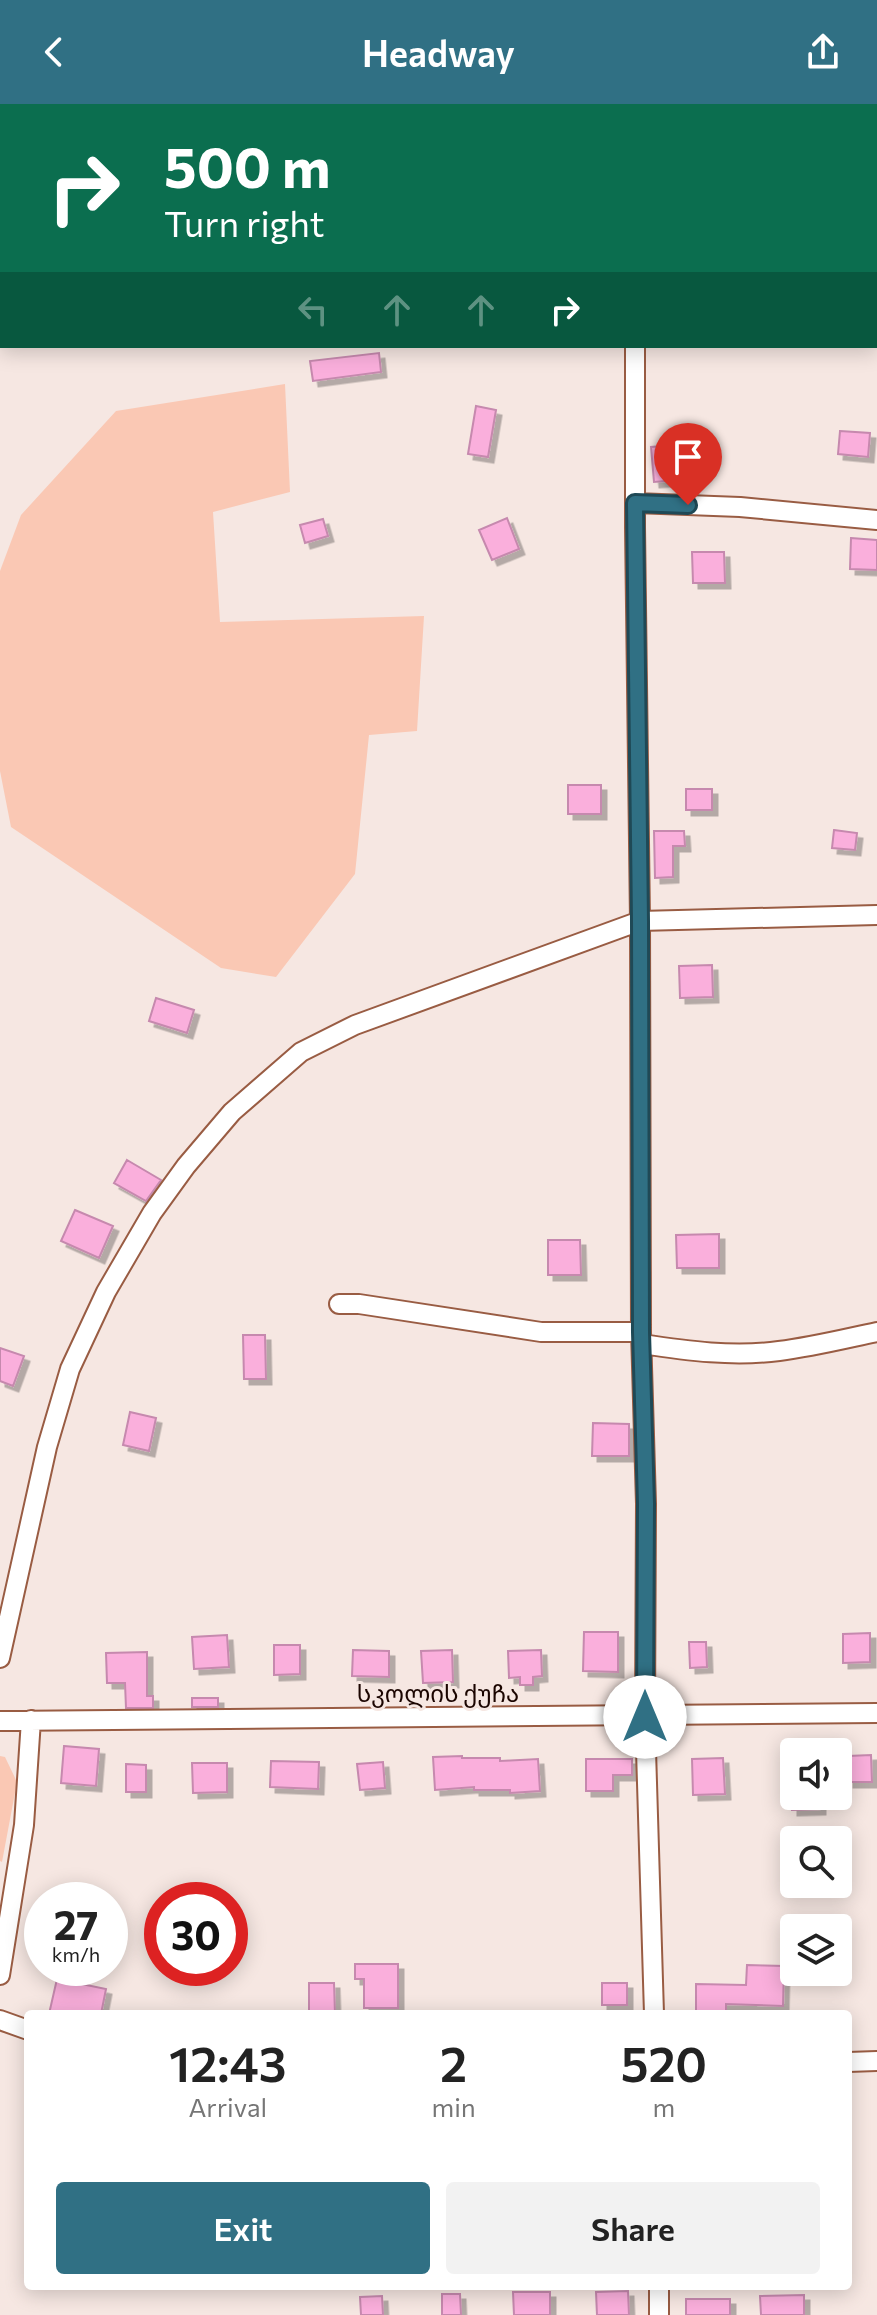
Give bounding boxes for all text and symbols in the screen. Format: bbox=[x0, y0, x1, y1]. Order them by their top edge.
icon: back bbox=[32, 30, 76, 74]
text: Headway bbox=[362, 30, 515, 74]
icon: share bbox=[801, 30, 845, 74]
text: 500 m bbox=[164, 131, 331, 200]
icon: right bbox=[32, 136, 136, 240]
text: Turn right bbox=[164, 200, 325, 244]
icon: left bbox=[291, 288, 335, 332]
icon: ahead bbox=[375, 288, 419, 332]
icon: ahead bbox=[459, 288, 503, 332]
icon: right bbox=[543, 288, 587, 332]
pin bbox=[654, 423, 722, 505]
icon: arrive bbox=[666, 435, 710, 479]
position arrow bbox=[603, 1675, 687, 1759]
street label: სკოლის ქუჩა bbox=[357, 1678, 519, 1708]
map controls bbox=[780, 1738, 852, 1986]
button: sound bbox=[780, 1738, 852, 1810]
button: search bbox=[780, 1826, 852, 1898]
speed limit sign: 30 bbox=[144, 1882, 248, 1986]
text: 27 bbox=[54, 1899, 98, 1948]
button: layers bbox=[780, 1914, 852, 1986]
text: km/h bbox=[52, 1942, 100, 1966]
text: 12:43 bbox=[169, 2033, 287, 2092]
text: 2 bbox=[440, 2033, 467, 2092]
text: 520 bbox=[621, 2033, 707, 2092]
text: Arrival bbox=[188, 2091, 267, 2122]
text: min bbox=[432, 2091, 476, 2122]
text: m bbox=[653, 2091, 675, 2122]
button: Exit bbox=[56, 2182, 430, 2274]
button: Share bbox=[446, 2182, 820, 2274]

